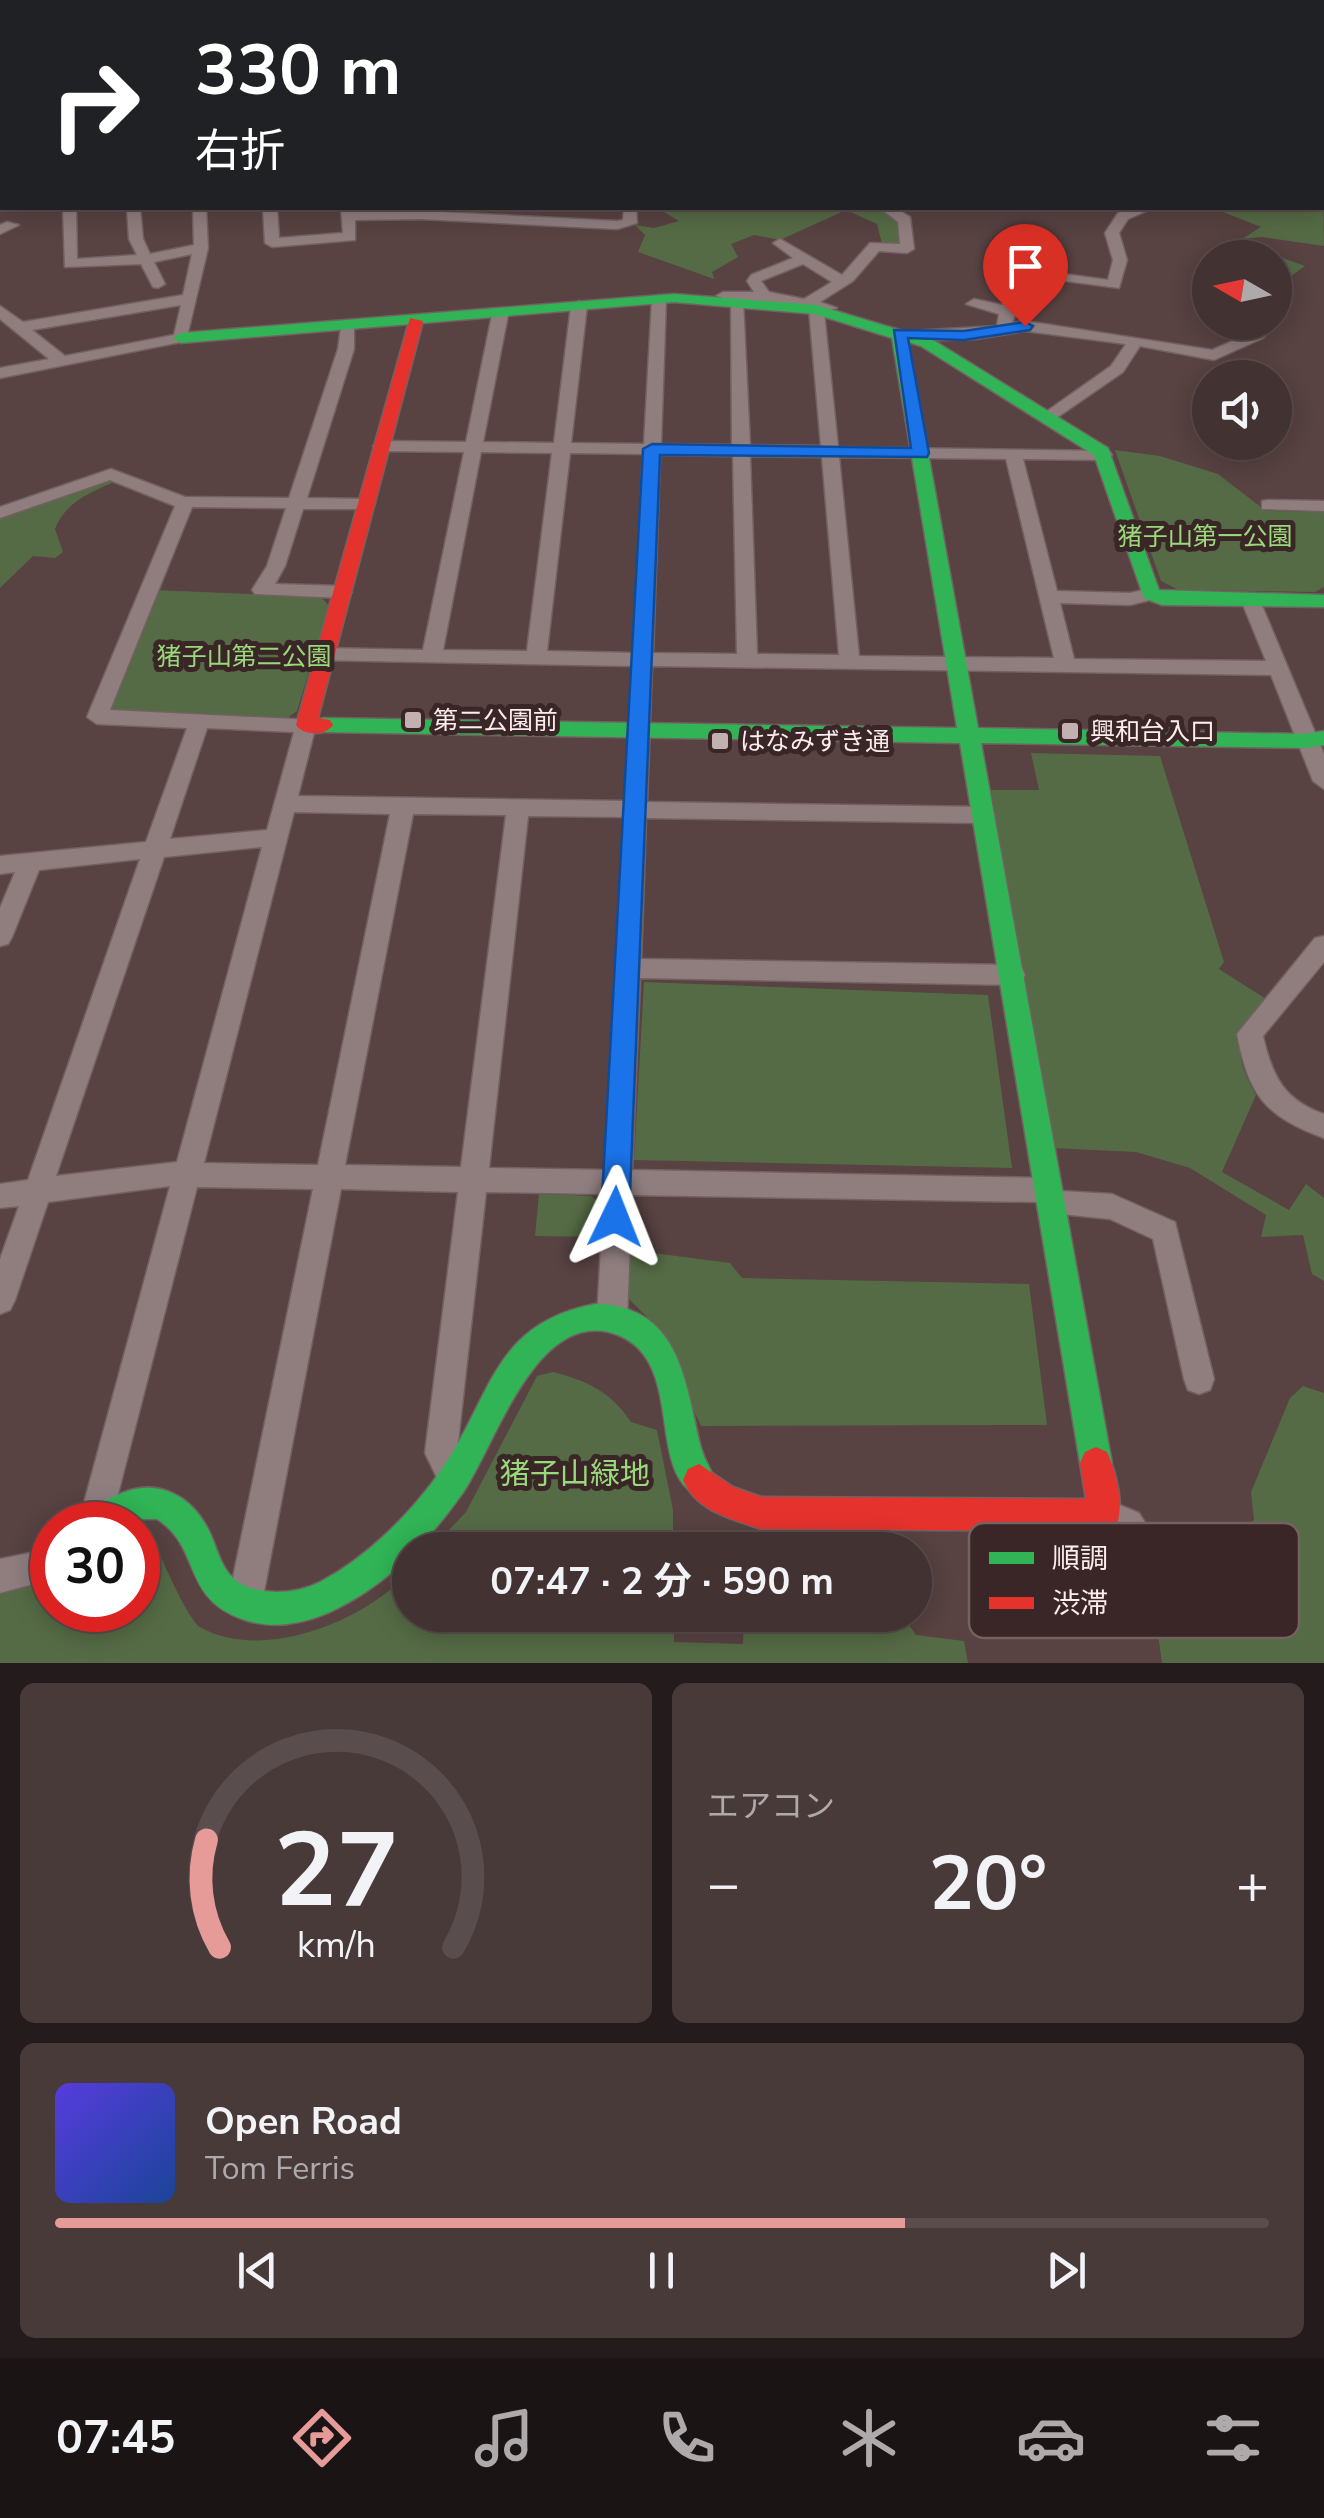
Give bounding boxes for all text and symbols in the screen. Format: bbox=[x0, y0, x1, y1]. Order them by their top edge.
text: 330 m bbox=[195, 23, 401, 119]
icon: right bbox=[30, 40, 160, 170]
text: 右折 bbox=[195, 121, 285, 182]
pin bbox=[983, 224, 1068, 327]
icon: arrive bbox=[998, 239, 1053, 294]
north arrow bbox=[1192, 240, 1292, 340]
map controls bbox=[1192, 240, 1292, 460]
button: sound bbox=[1192, 360, 1292, 460]
park label: 猪子山第一公園 bbox=[1117, 520, 1293, 554]
park label: 猪子山第二公園 bbox=[156, 640, 332, 674]
place label: 第二公園前 bbox=[433, 704, 558, 738]
marker: 第二公園前 bbox=[402, 709, 424, 731]
place label: 興和台入口 bbox=[1090, 715, 1215, 749]
marker: 興和台入口 bbox=[1059, 720, 1081, 742]
place label: はなみずき通 bbox=[740, 725, 890, 759]
marker: はなみずき通 bbox=[709, 730, 731, 752]
position arrow bbox=[563, 1165, 667, 1269]
park label: 猪子山緑地 bbox=[500, 1454, 650, 1495]
speed limit sign: 30 bbox=[30, 1502, 160, 1632]
legend bbox=[969, 1523, 1299, 1638]
text: 順調 bbox=[1052, 1540, 1108, 1578]
text: 07:47 · 2 分 · 590 m bbox=[490, 1556, 834, 1607]
text: 渋滞 bbox=[1052, 1585, 1108, 1623]
text: エアコン bbox=[707, 1785, 835, 1828]
text: 27 bbox=[274, 1800, 398, 1942]
text: 20° bbox=[929, 1833, 1047, 1935]
text: − bbox=[707, 1847, 740, 1922]
text: + bbox=[1236, 1847, 1269, 1922]
text: km/h bbox=[297, 1921, 375, 1970]
text: Open Road bbox=[205, 2096, 402, 2147]
text: Tom Ferris bbox=[205, 2147, 355, 2190]
icon: previous bbox=[230, 2243, 285, 2298]
icon: pause bbox=[634, 2243, 689, 2298]
icon: next bbox=[1039, 2243, 1094, 2298]
icon: directions bbox=[287, 2403, 357, 2473]
icon: music bbox=[469, 2403, 539, 2473]
icon: phone bbox=[652, 2403, 722, 2473]
icon: climate bbox=[834, 2403, 904, 2473]
icon: car bbox=[1016, 2403, 1086, 2473]
icon: filters bbox=[1198, 2403, 1268, 2473]
text: 07:45 bbox=[56, 2408, 175, 2469]

